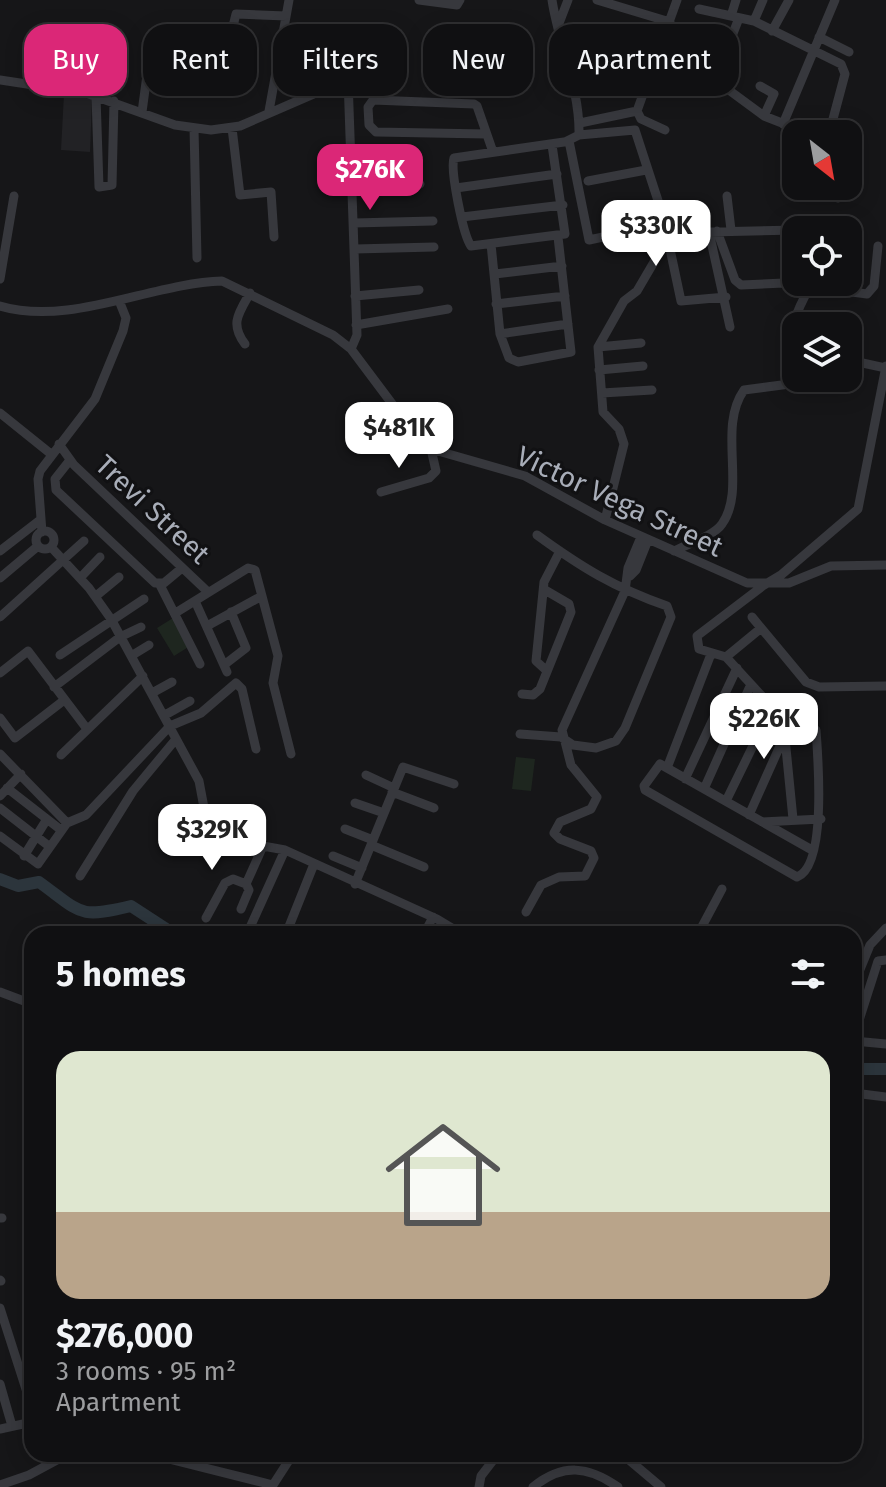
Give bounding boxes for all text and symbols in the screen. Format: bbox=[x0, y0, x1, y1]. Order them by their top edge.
chip: Buy bbox=[24, 24, 127, 96]
chip: Rent bbox=[143, 24, 257, 96]
chip: Filters bbox=[273, 24, 407, 96]
chip: New bbox=[423, 24, 533, 96]
chip: Apartment bbox=[549, 24, 739, 96]
north arrow bbox=[782, 120, 862, 200]
map controls bbox=[782, 120, 862, 392]
pin: $276K bbox=[314, 144, 426, 212]
text: $276K bbox=[335, 154, 405, 185]
pin: $330K bbox=[600, 200, 712, 268]
text: $330K bbox=[620, 210, 692, 241]
button: locate bbox=[782, 216, 862, 296]
button: layers bbox=[782, 312, 862, 392]
pin: $481K bbox=[343, 402, 455, 470]
text: $481K bbox=[363, 412, 435, 443]
street label: Victor Vega Street bbox=[511, 439, 729, 564]
street label: Trevi Street bbox=[89, 448, 217, 571]
pin: $226K bbox=[708, 693, 820, 761]
text: $226K bbox=[728, 703, 800, 734]
pin: $329K bbox=[156, 804, 268, 872]
text: $329K bbox=[176, 814, 248, 845]
icon: filters bbox=[786, 952, 830, 996]
text: 5 homes bbox=[56, 954, 186, 995]
icon: home bbox=[371, 1103, 515, 1247]
text: $276,000 bbox=[56, 1315, 193, 1356]
text: 3 rooms · 95 m² bbox=[56, 1356, 236, 1387]
text: Apartment bbox=[56, 1387, 181, 1418]

